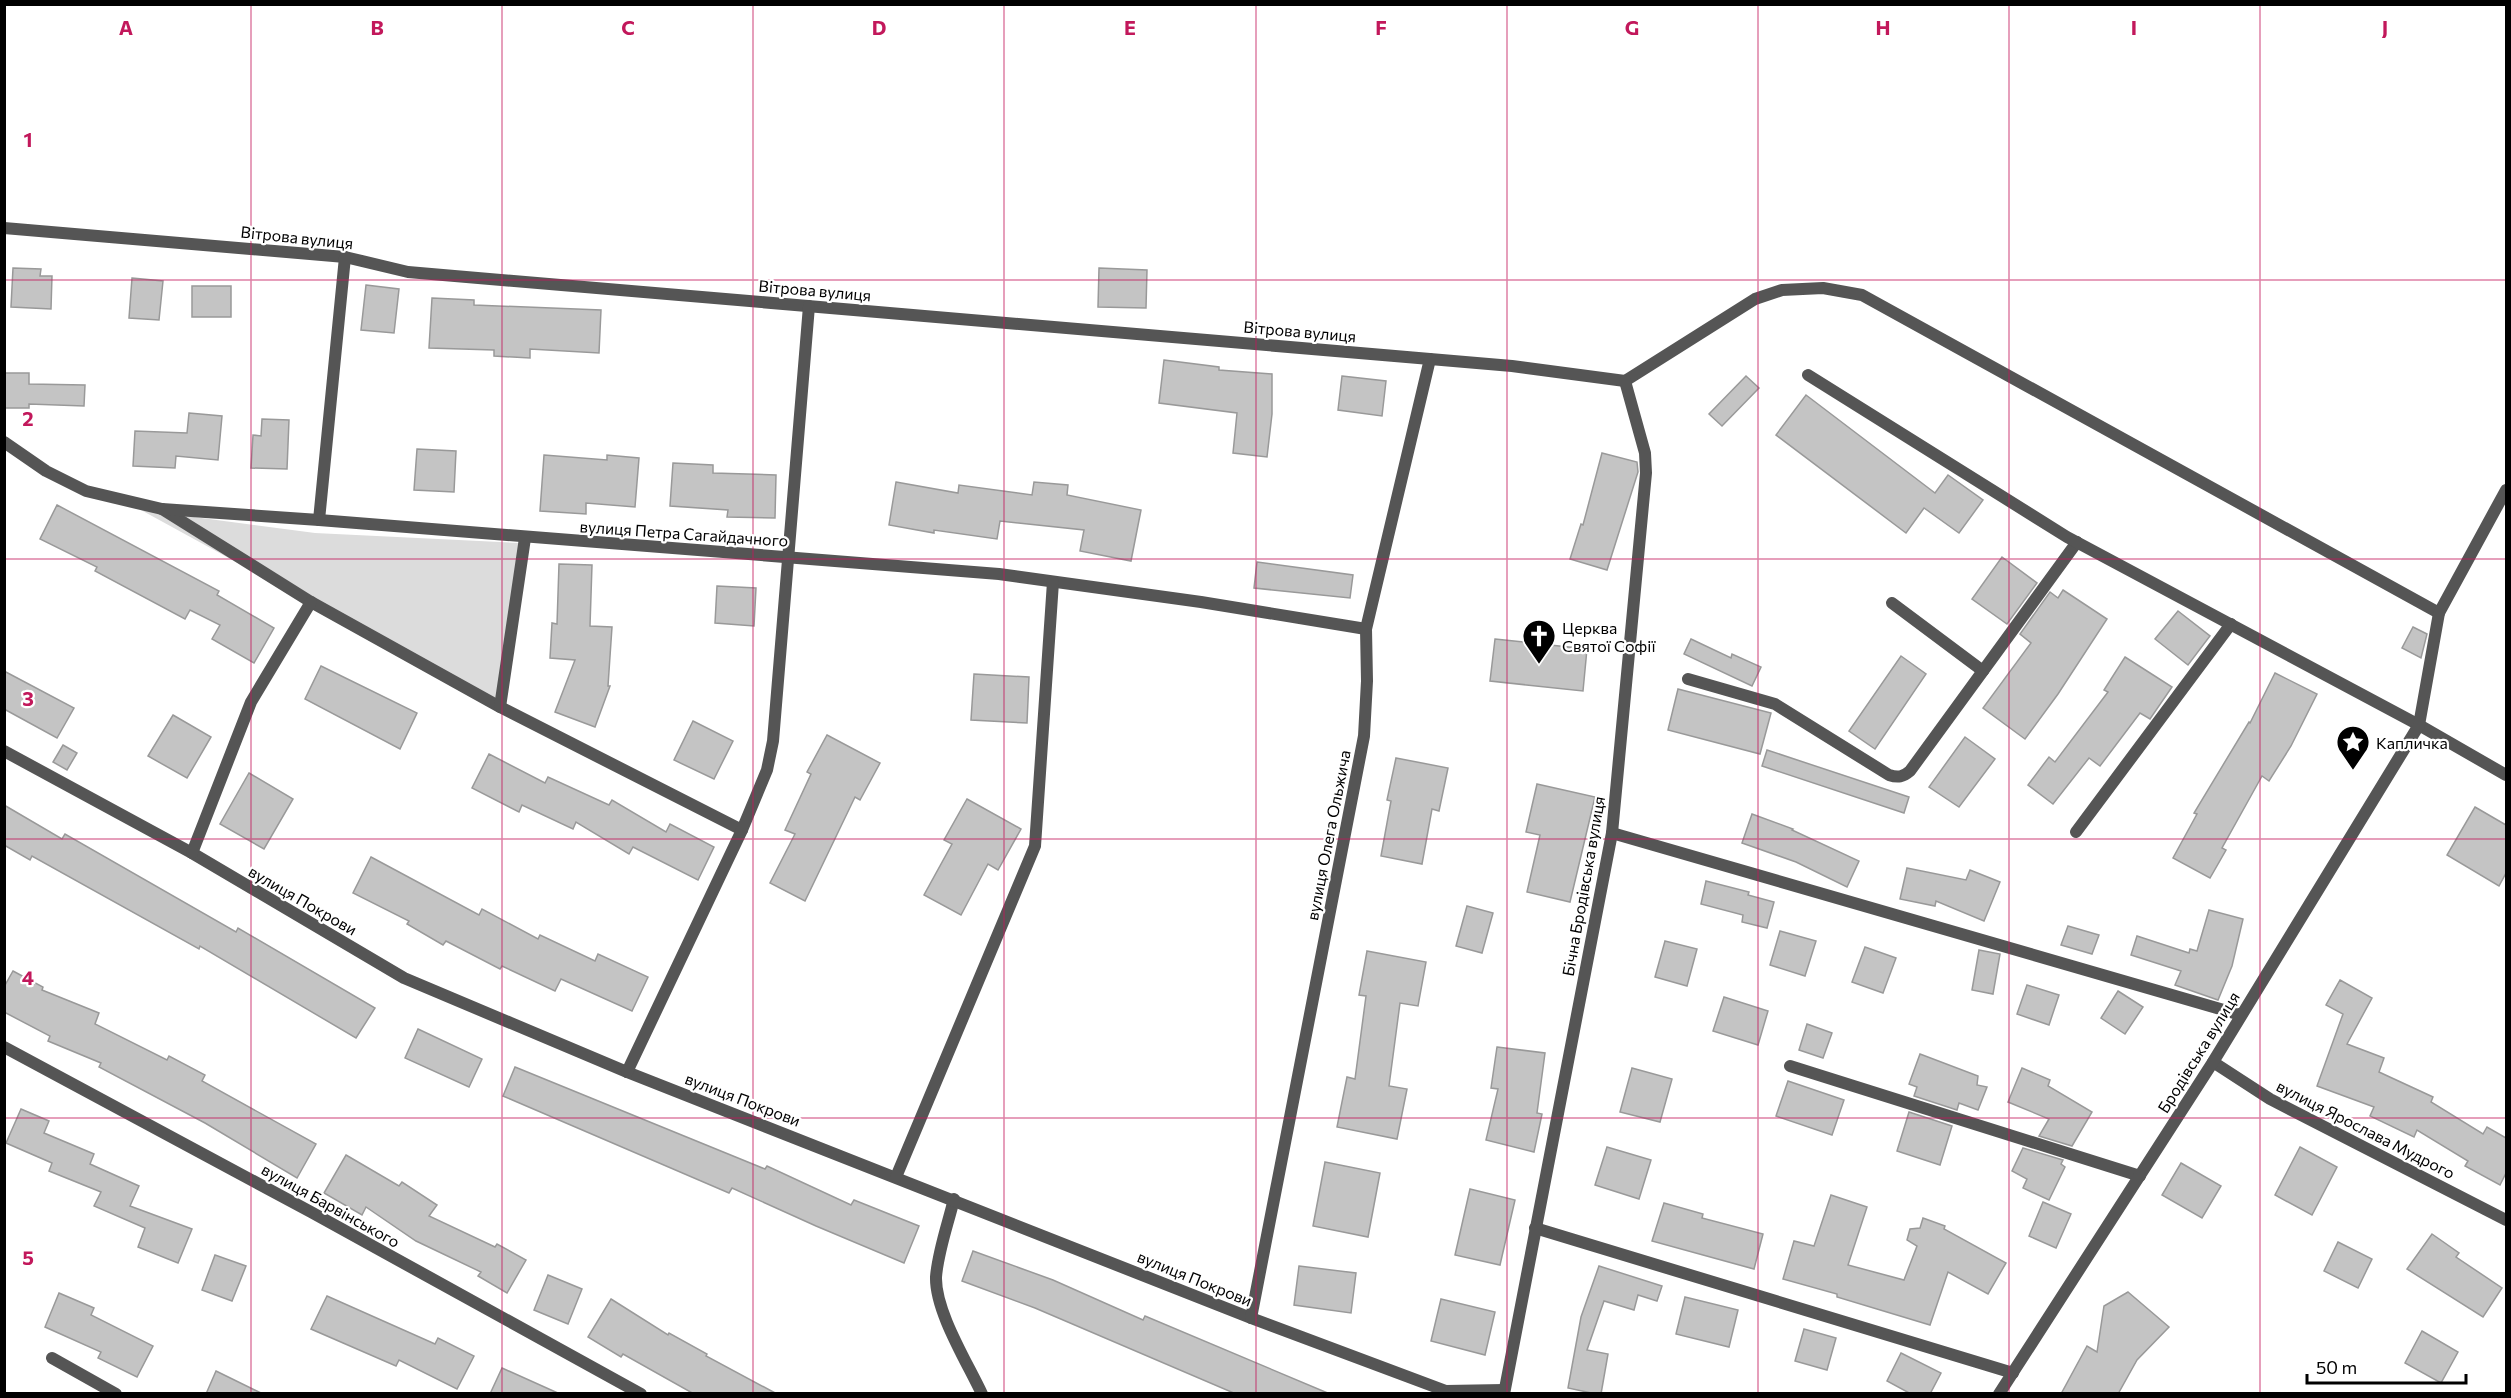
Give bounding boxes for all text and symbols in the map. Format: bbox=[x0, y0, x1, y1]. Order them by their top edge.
text: A bbox=[119, 15, 133, 39]
text: B bbox=[370, 15, 384, 39]
text: C bbox=[621, 15, 635, 39]
text: D bbox=[872, 15, 886, 39]
text: E bbox=[1124, 15, 1136, 39]
text: F bbox=[1375, 15, 1387, 39]
text: G bbox=[1625, 15, 1639, 39]
text: H bbox=[1876, 15, 1891, 39]
text: I bbox=[2131, 15, 2137, 39]
text: J bbox=[2382, 15, 2388, 39]
text: 1 bbox=[23, 127, 33, 151]
street label: Вітрова вулиця bbox=[240, 222, 354, 252]
street label: Вітрова вулиця bbox=[758, 276, 872, 304]
street label: Вітрова вулиця bbox=[1243, 317, 1357, 345]
text: 2 bbox=[22, 406, 34, 430]
street label: вулиця Петра Сагайдачного bbox=[579, 516, 789, 550]
church icon: Церква Святої Софії bbox=[1521, 618, 1557, 665]
place label: Церква Святої Софії bbox=[1562, 618, 1656, 655]
text: 3 bbox=[22, 686, 34, 710]
place icon: Капличка bbox=[2335, 724, 2371, 771]
place label: Капличка bbox=[2376, 733, 2448, 752]
street label: вулиця Олега Ольжича bbox=[1302, 748, 1354, 922]
street label: Бічна Бродівська вулиця bbox=[1558, 795, 1608, 977]
street label: вулиця Покрови bbox=[245, 861, 361, 939]
text: 4 bbox=[22, 965, 34, 989]
street label: Бродівська вулиця bbox=[2153, 988, 2243, 1116]
street label: вулиця Покрови bbox=[683, 1068, 803, 1130]
street label: вулиця Ярослава Мудрого bbox=[2274, 1076, 2458, 1182]
street label: вулиця Барвінського bbox=[259, 1159, 403, 1251]
text: 5 bbox=[22, 1245, 34, 1269]
street label: вулиця Покрови bbox=[1135, 1246, 1255, 1310]
scale bar bbox=[2307, 1347, 2466, 1385]
text: 50 m bbox=[2316, 1356, 2357, 1378]

